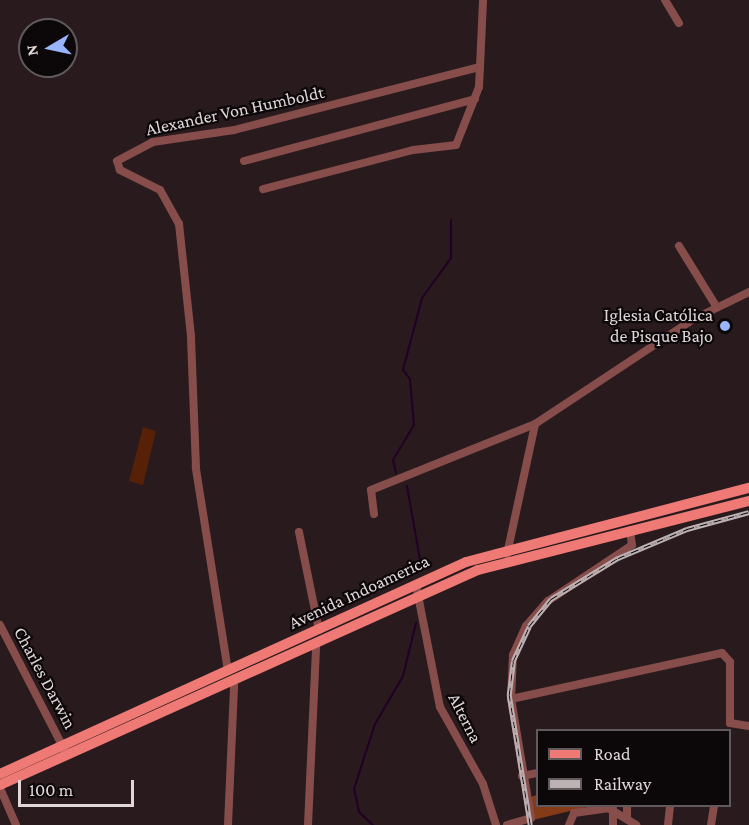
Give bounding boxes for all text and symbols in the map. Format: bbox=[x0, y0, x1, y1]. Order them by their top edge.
north arrow bbox=[18, 18, 78, 78]
text: N bbox=[22, 44, 41, 57]
street label: Alexander Von Humboldt bbox=[144, 82, 326, 140]
place label: Iglesia Católica de Pisque Bajo bbox=[604, 305, 713, 348]
marker: Iglesia Católica de Pisque Bajo bbox=[718, 319, 732, 333]
street label: Avenida Indoamerica bbox=[285, 550, 433, 634]
street label: Charles Darwin bbox=[9, 623, 81, 733]
street label: Alterna bbox=[443, 689, 487, 747]
legend bbox=[536, 729, 731, 807]
text: Road bbox=[594, 744, 631, 764]
scale bar bbox=[21, 768, 136, 806]
text: Railway bbox=[594, 774, 651, 794]
text: 100 m bbox=[29, 780, 73, 800]

